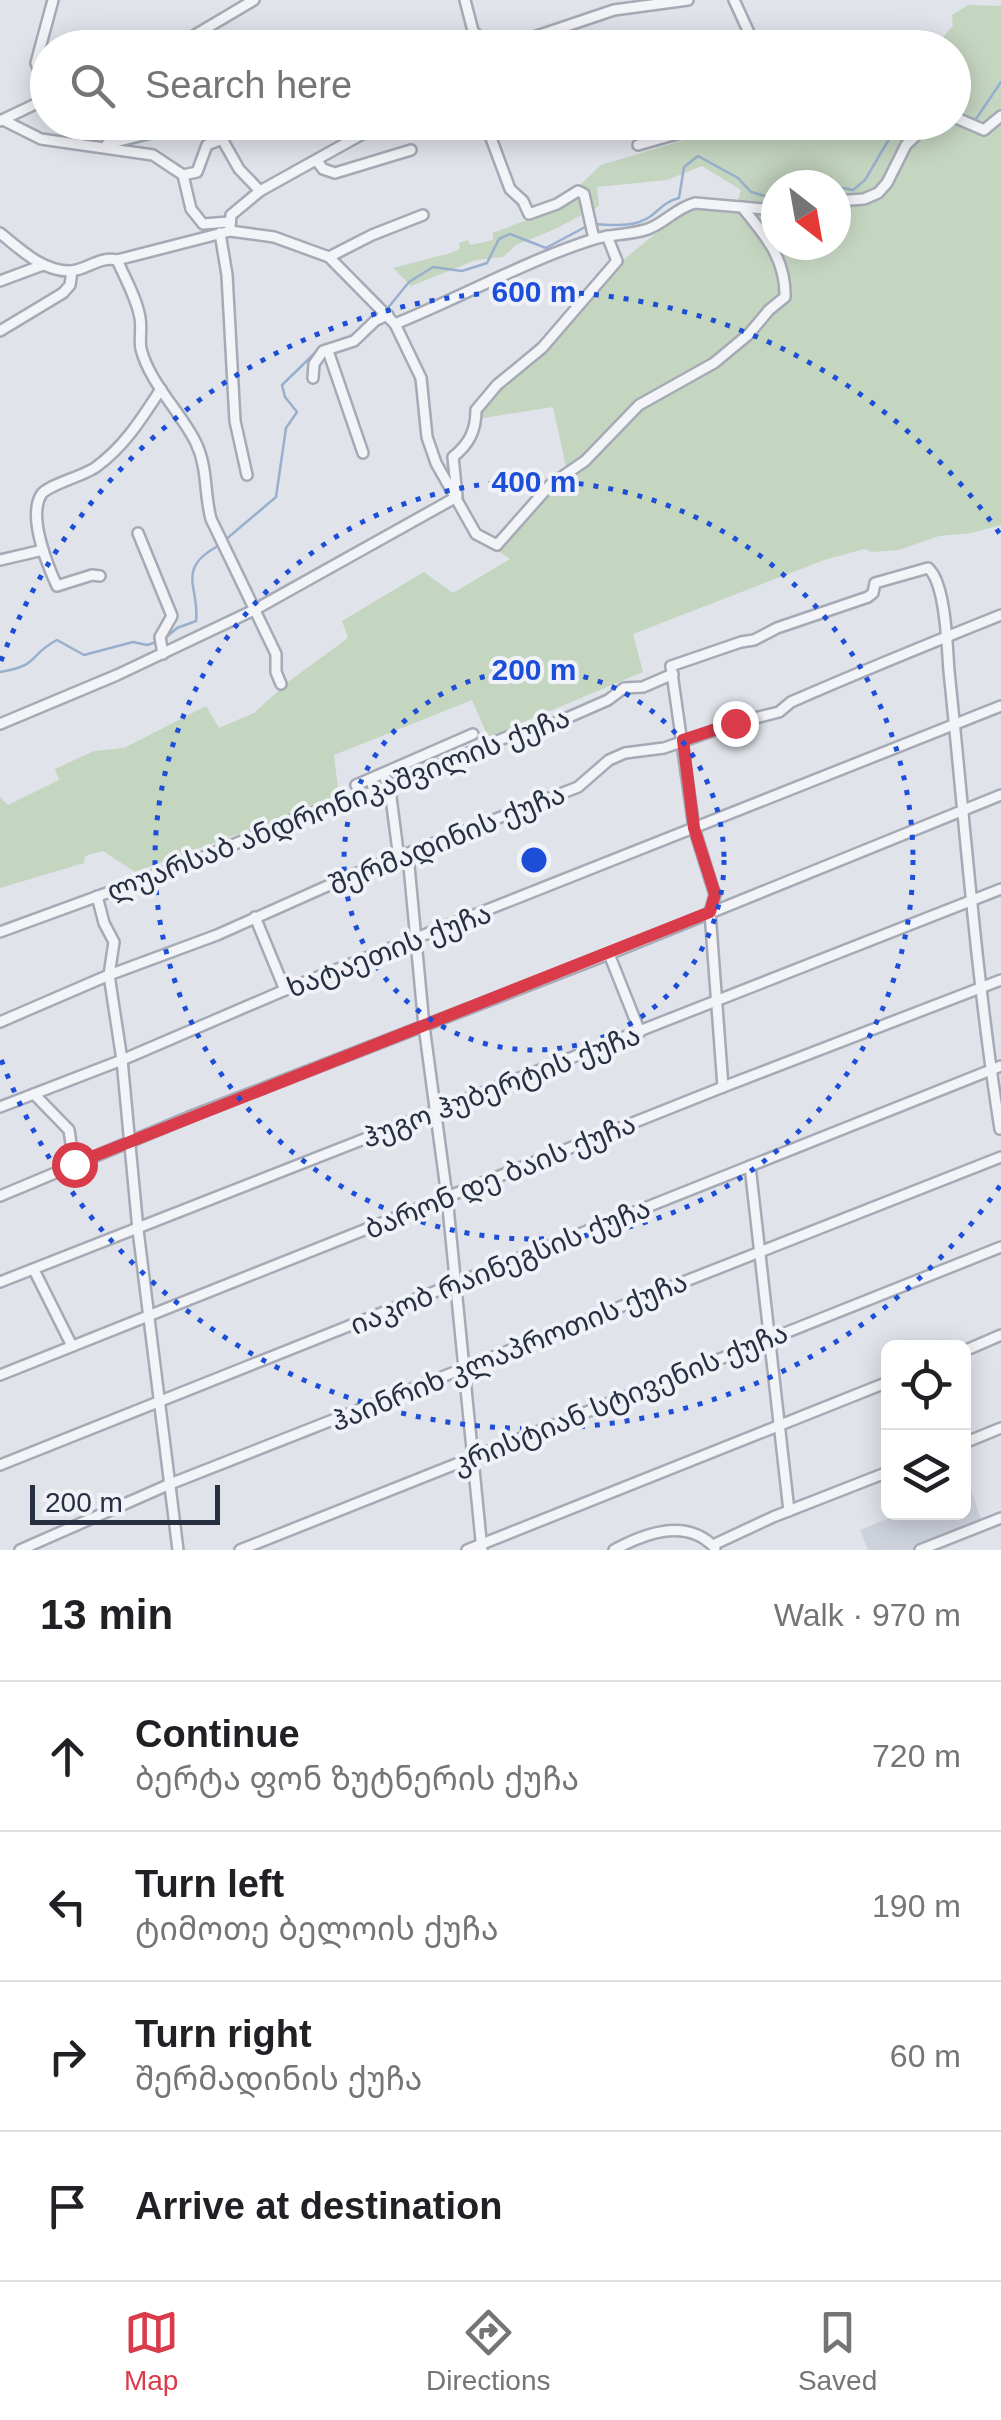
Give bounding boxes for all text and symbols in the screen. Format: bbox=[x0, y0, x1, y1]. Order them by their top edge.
search box bbox=[30, 30, 971, 140]
icon: search bbox=[65, 58, 120, 113]
text: Search here bbox=[145, 64, 352, 106]
north arrow bbox=[761, 170, 851, 260]
text: 600 m bbox=[491, 275, 577, 308]
text: 400 m bbox=[491, 465, 577, 498]
text: 200 m bbox=[491, 653, 577, 686]
route end bbox=[713, 701, 759, 747]
street label: ლუარსაბ ანდრონიკაშვილის ქუჩა bbox=[102, 702, 574, 908]
street label: შერმადინის ქუჩა bbox=[325, 778, 570, 902]
centre of rings bbox=[516, 842, 552, 878]
street label: ხატაეთის ქუჩა bbox=[283, 897, 496, 1005]
street label: ჰუგო ჰუბერტის ქუჩა bbox=[358, 1019, 645, 1155]
street label: ბარონ დე ბაის ქუჩა bbox=[360, 1108, 640, 1246]
route start bbox=[52, 1142, 98, 1188]
street label: იაკობ რაინეგსის ქუჩა bbox=[346, 1192, 655, 1342]
street label: ჰაინრიხ კლაპროთის ქუჩა bbox=[327, 1266, 692, 1438]
street label: კრისტიან სტივენის ქუჩა bbox=[448, 1317, 793, 1481]
map controls bbox=[881, 1340, 971, 1520]
button: locate bbox=[881, 1340, 971, 1430]
button: layers bbox=[881, 1430, 971, 1520]
scale bar bbox=[30, 1480, 220, 1524]
text: 200 m bbox=[45, 1487, 123, 1518]
text: 13 min bbox=[40, 1591, 173, 1638]
text: Walk · 970 m bbox=[774, 1597, 961, 1633]
text: Continue bbox=[135, 1713, 300, 1755]
icon: ahead bbox=[40, 1729, 95, 1784]
text: 720 m bbox=[872, 1738, 961, 1774]
text: ბერტა ფონ ზუტნერის ქუჩა bbox=[135, 1761, 579, 1797]
text: Turn left bbox=[135, 1863, 284, 1905]
icon: left bbox=[40, 1879, 95, 1934]
text: 190 m bbox=[872, 1888, 961, 1924]
text: ტიმოთე ბელოის ქუჩა bbox=[135, 1911, 498, 1947]
text: Turn right bbox=[135, 2013, 312, 2055]
icon: right bbox=[40, 2029, 95, 2084]
text: 60 m bbox=[890, 2038, 961, 2074]
text: შერმადინის ქუჩა bbox=[135, 2061, 422, 2097]
icon: arrive bbox=[40, 2179, 95, 2234]
text: Arrive at destination bbox=[135, 2185, 502, 2227]
tab: Map bbox=[124, 2305, 179, 2397]
tab: Directions bbox=[426, 2305, 551, 2397]
tab: Saved bbox=[798, 2305, 877, 2397]

